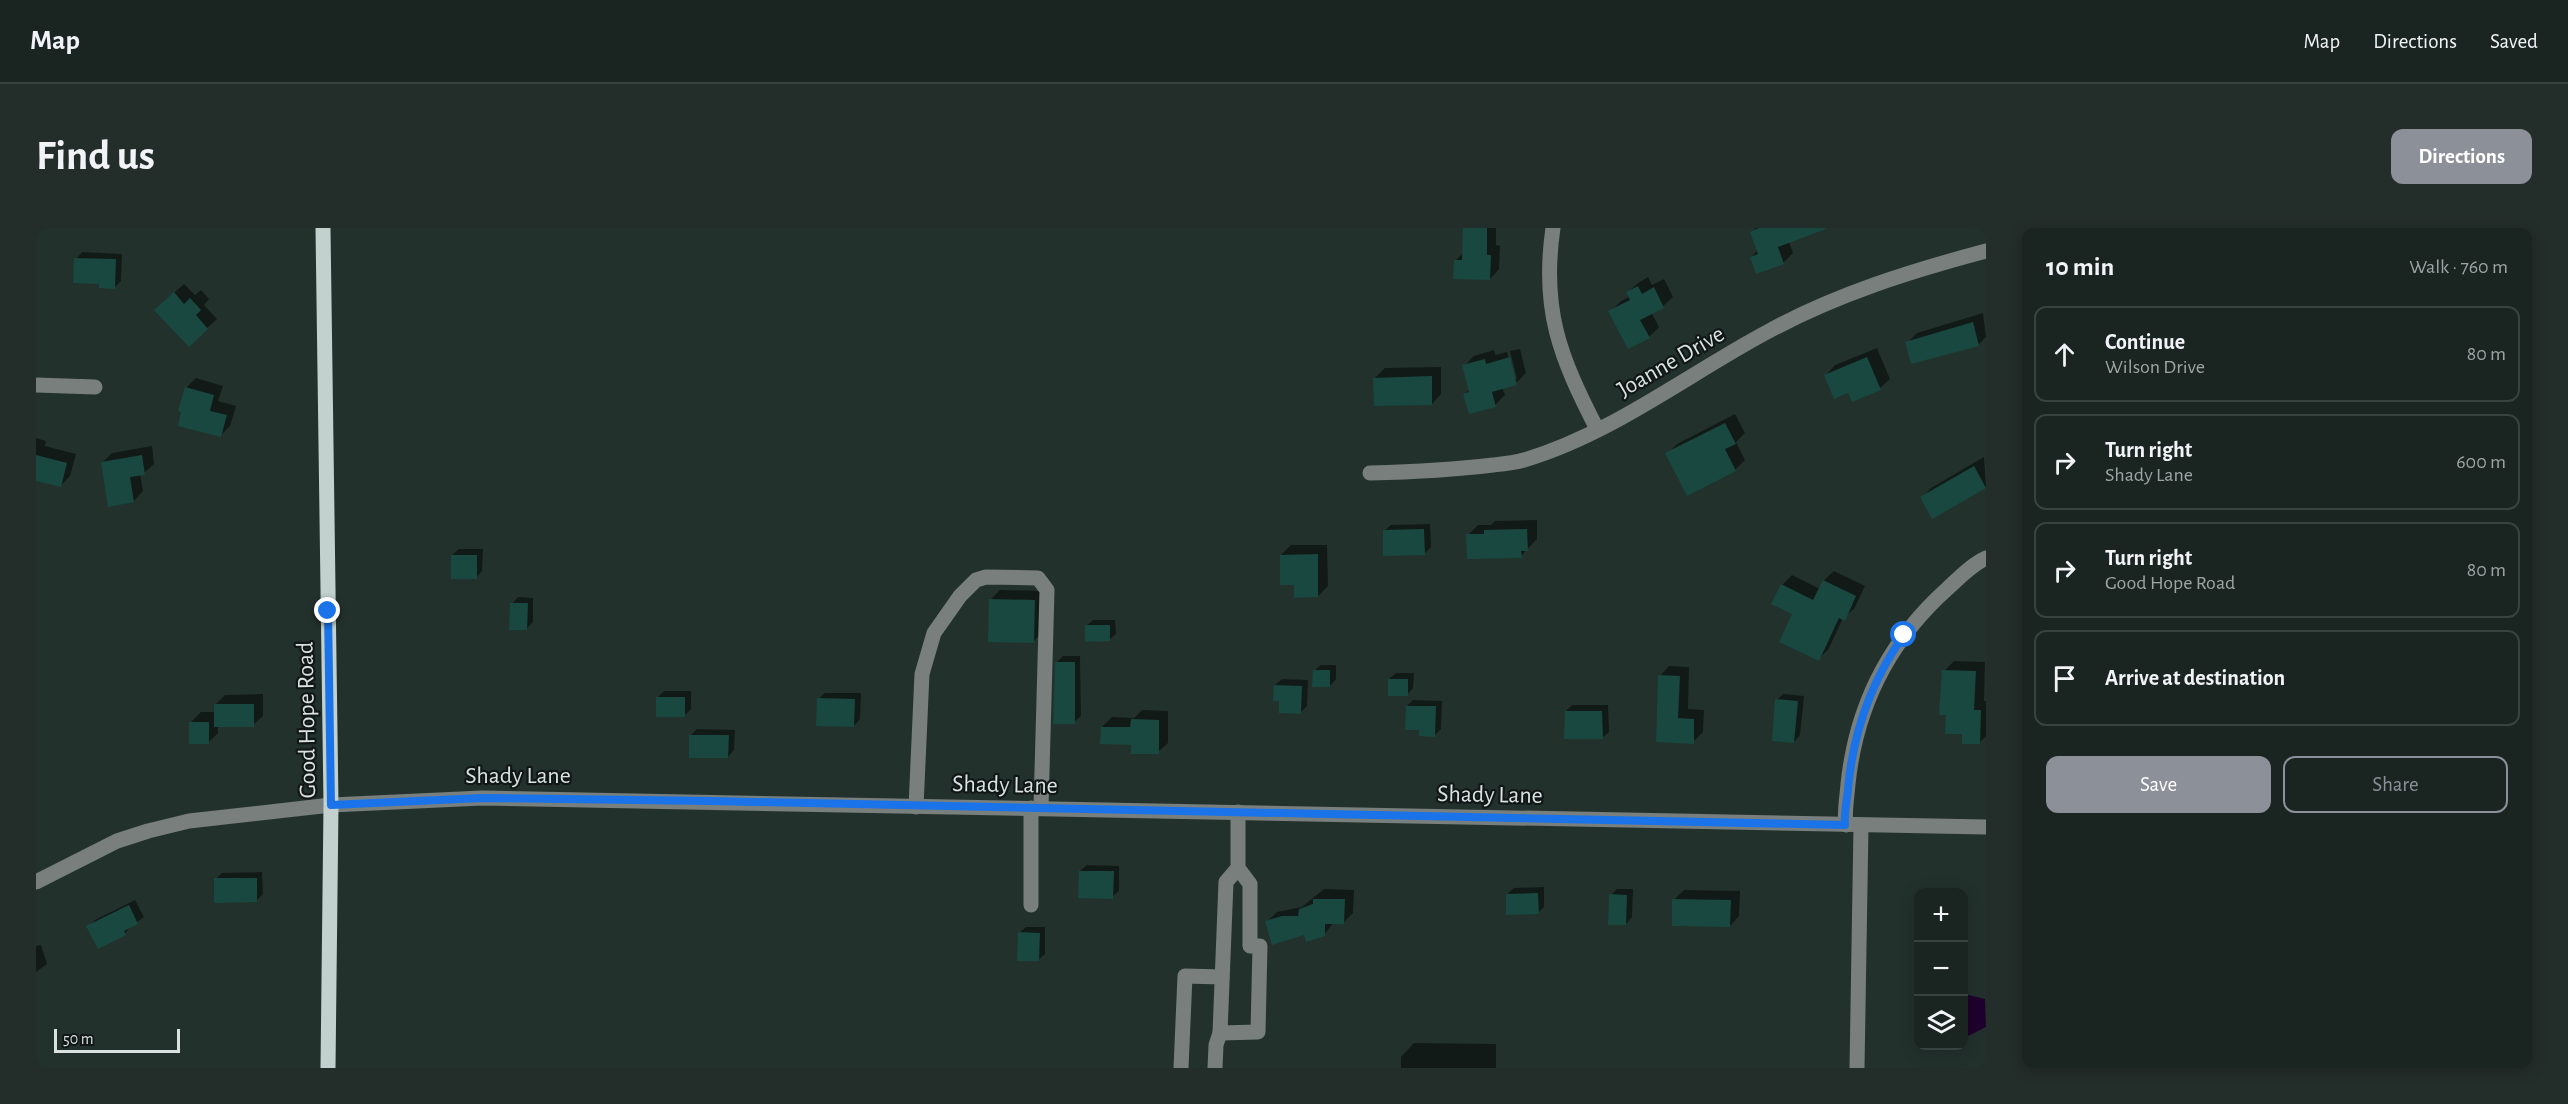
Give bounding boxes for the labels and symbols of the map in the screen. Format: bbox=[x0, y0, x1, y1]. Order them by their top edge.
street label: Joanne Drive bbox=[1613, 322, 1729, 402]
route end bbox=[314, 597, 340, 623]
route start bbox=[1890, 621, 1916, 647]
street label: Good Hope Road bbox=[294, 642, 320, 798]
street label: Shady Lane bbox=[465, 764, 571, 788]
street label: Shady Lane bbox=[952, 772, 1058, 798]
street label: Shady Lane bbox=[1437, 782, 1543, 808]
scale bar bbox=[54, 1026, 180, 1054]

